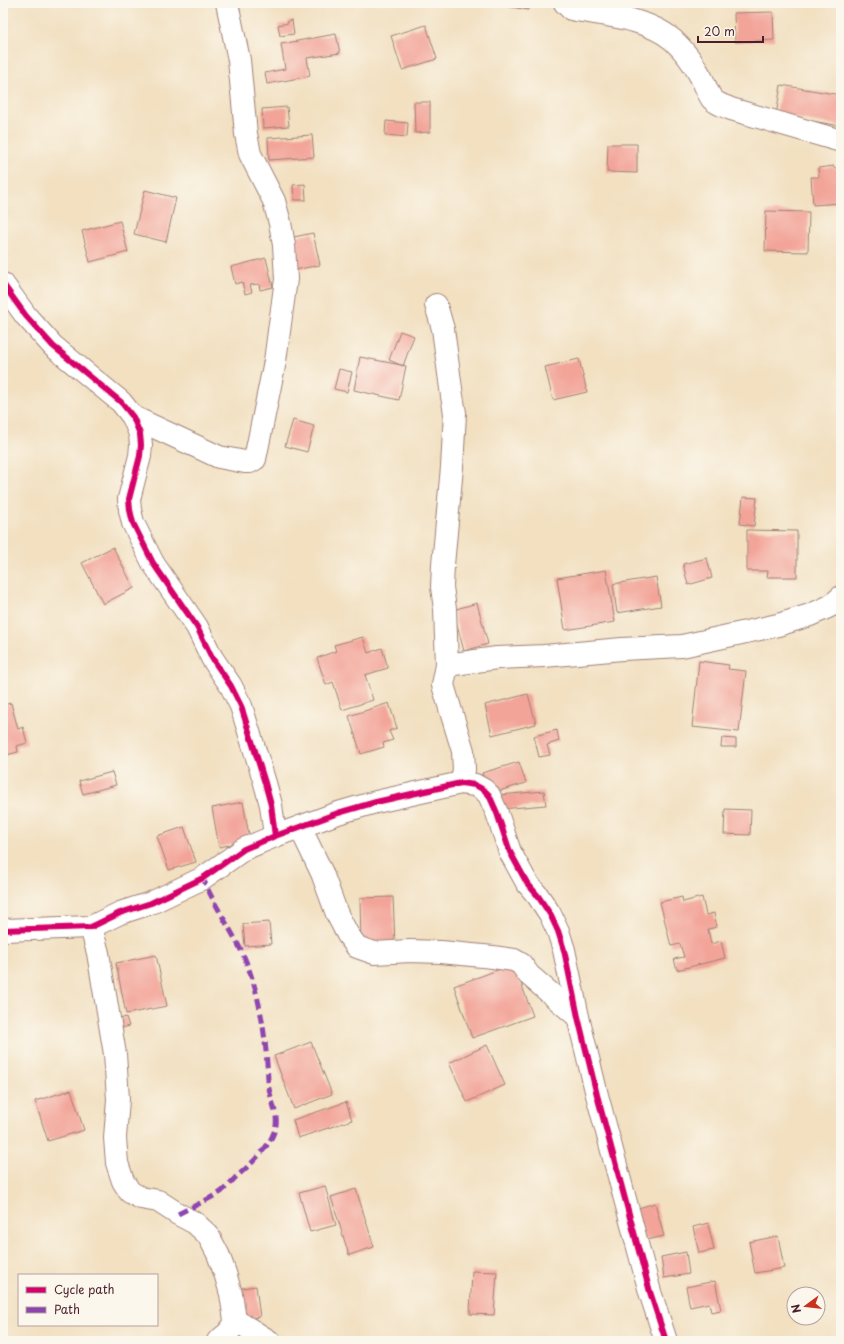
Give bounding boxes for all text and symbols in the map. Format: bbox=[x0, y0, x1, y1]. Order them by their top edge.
scale bar bbox=[698, 18, 763, 44]
text: 20 m bbox=[704, 22, 735, 40]
legend bbox=[18, 1274, 158, 1326]
text: Cycle path bbox=[54, 1280, 115, 1298]
north arrow bbox=[786, 1286, 826, 1326]
text: Path bbox=[54, 1300, 80, 1318]
text: N bbox=[786, 1302, 805, 1315]

